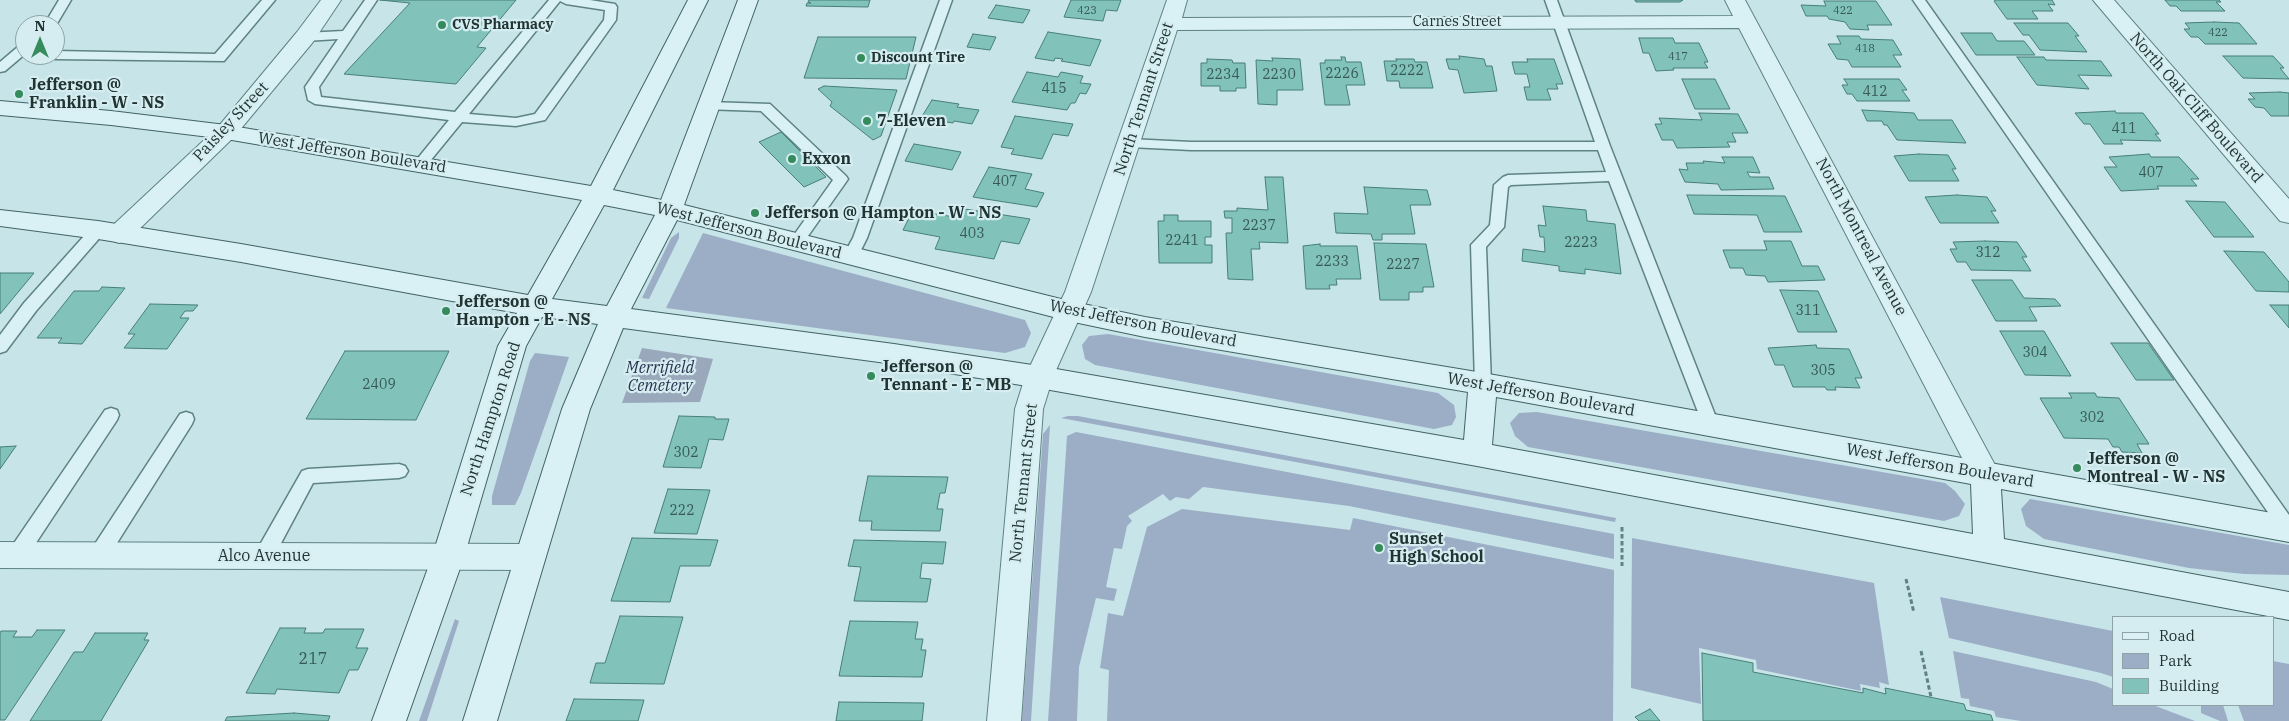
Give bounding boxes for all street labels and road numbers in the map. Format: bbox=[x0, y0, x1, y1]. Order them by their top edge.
street label: Carnes Street bbox=[1413, 14, 1501, 30]
street label: North Tennant Street bbox=[1110, 20, 1178, 178]
street label: North Oak Cliff Boulevard bbox=[2125, 29, 2267, 187]
street label: Paisley Street bbox=[189, 78, 273, 166]
street label: West Jefferson Boulevard bbox=[257, 129, 447, 177]
street label: North Montreal Avenue bbox=[1811, 155, 1911, 319]
street label: West Jefferson Boulevard bbox=[654, 199, 844, 263]
street label: West Jefferson Boulevard bbox=[1048, 296, 1238, 352]
street label: North Hampton Road bbox=[457, 339, 525, 499]
street label: West Jefferson Boulevard bbox=[1446, 369, 1636, 421]
street label: North Tennant Street bbox=[1006, 402, 1042, 564]
street label: West Jefferson Boulevard bbox=[1845, 440, 2035, 492]
street label: Alco Avenue bbox=[218, 546, 310, 566]

